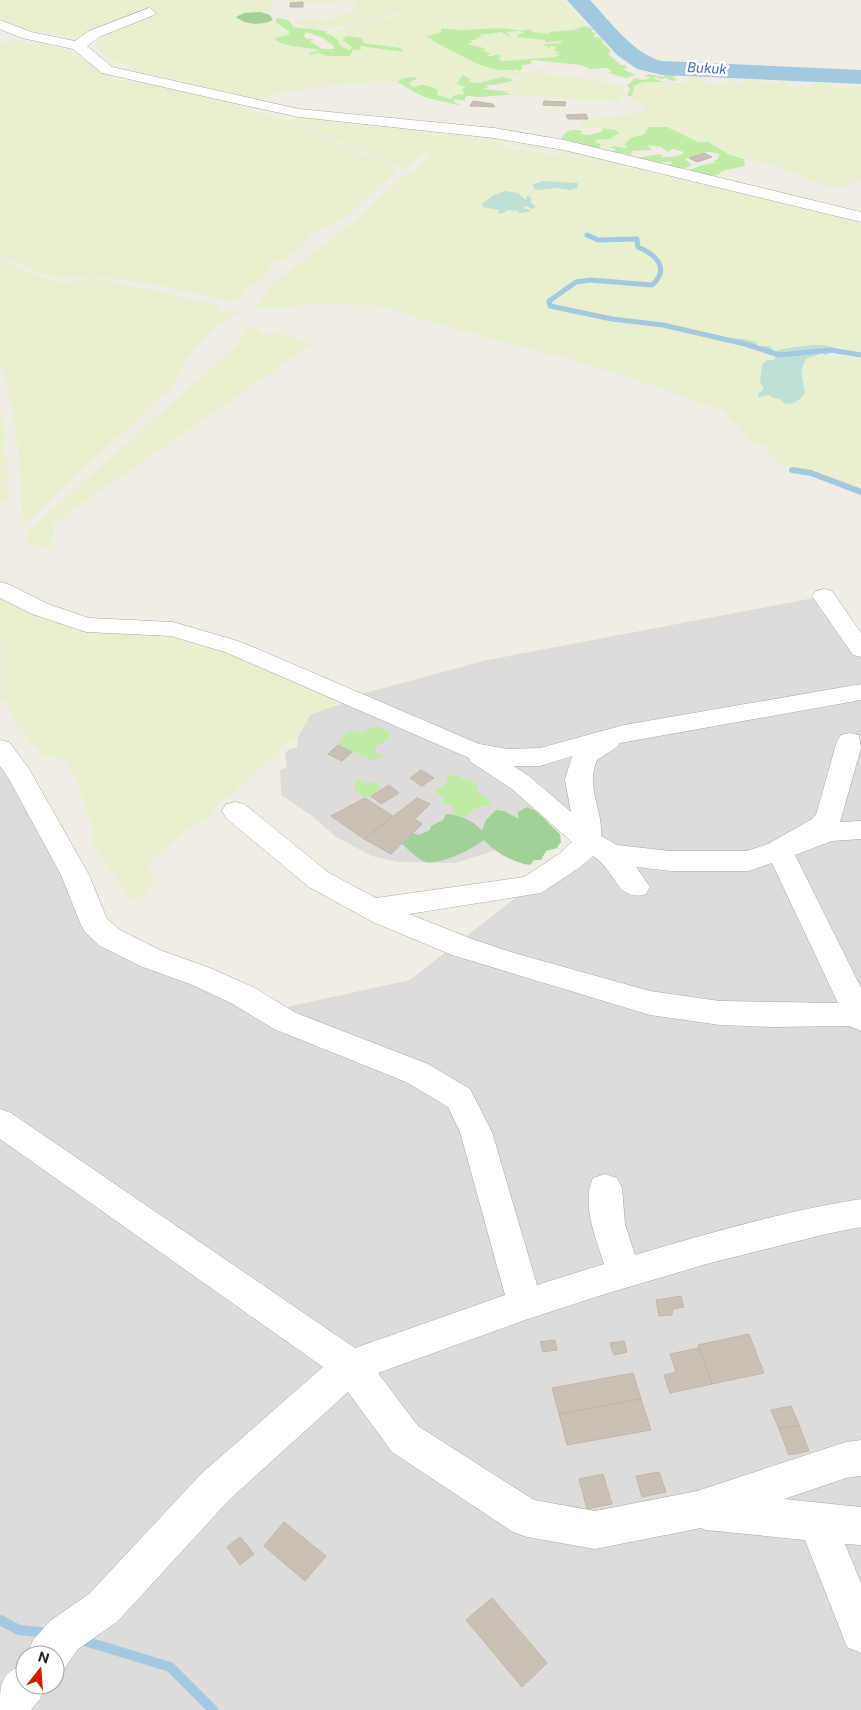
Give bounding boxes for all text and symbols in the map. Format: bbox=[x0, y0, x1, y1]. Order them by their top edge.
water label: Bukuk bbox=[687, 59, 728, 77]
north arrow bbox=[15, 1645, 65, 1695]
text: N bbox=[36, 1648, 51, 1667]

